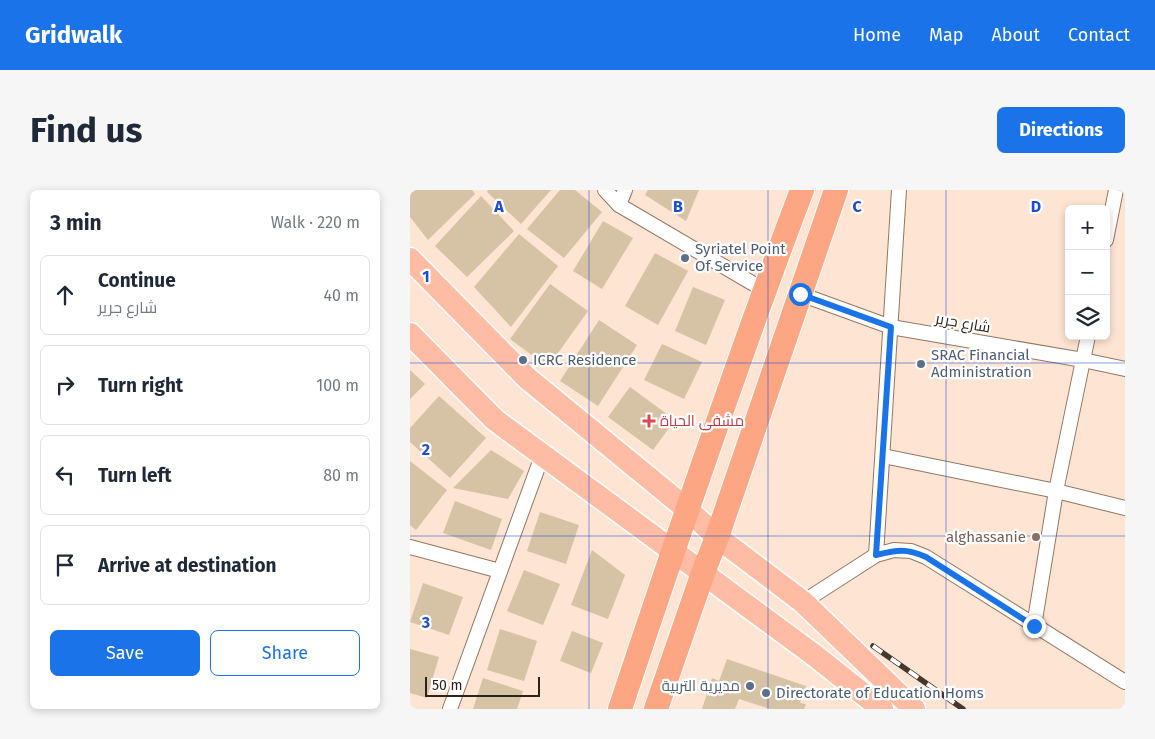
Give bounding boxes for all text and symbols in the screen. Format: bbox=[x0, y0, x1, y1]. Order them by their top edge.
text: Gridwalk bbox=[25, 21, 122, 49]
text: Home bbox=[853, 24, 901, 46]
text: Map bbox=[929, 24, 963, 46]
text: About bbox=[991, 24, 1040, 46]
text: Contact bbox=[1068, 24, 1130, 46]
button: Directions bbox=[997, 107, 1125, 153]
text: Find us bbox=[30, 109, 142, 151]
text: A bbox=[493, 197, 504, 216]
text: B bbox=[673, 197, 683, 216]
text: C bbox=[852, 197, 862, 216]
text: D bbox=[1031, 197, 1041, 216]
map controls bbox=[1065, 205, 1110, 340]
button: + bbox=[1065, 205, 1110, 250]
text: 3 min bbox=[50, 210, 102, 236]
text: Walk · 220 m bbox=[271, 213, 360, 232]
place label: Syriatel Point Of Service bbox=[695, 240, 786, 275]
button: − bbox=[1065, 250, 1110, 295]
marker: Syriatel Point Of Service bbox=[679, 252, 691, 264]
text: 1 bbox=[422, 267, 430, 286]
text: Continue bbox=[98, 269, 176, 292]
icon: ahead bbox=[51, 281, 79, 309]
route start bbox=[789, 283, 812, 306]
text: 40 m bbox=[324, 286, 359, 305]
button: layers bbox=[1065, 295, 1110, 340]
text: شارع جرير bbox=[98, 298, 157, 317]
street label: شارع جرير bbox=[933, 309, 992, 339]
place label: SRAC Financial Administration bbox=[931, 346, 1032, 381]
place label: ICRC Residence bbox=[533, 351, 636, 369]
marker: ICRC Residence bbox=[517, 354, 529, 366]
marker: SRAC Financial Administration bbox=[915, 358, 927, 370]
icon: right bbox=[51, 371, 79, 399]
text: Turn right bbox=[98, 374, 183, 397]
text: 100 m bbox=[316, 376, 359, 395]
place label: مشفى الحياة bbox=[660, 412, 744, 431]
marker: مشفى الحياة bbox=[642, 414, 656, 428]
text: 2 bbox=[422, 440, 430, 459]
icon: left bbox=[51, 461, 79, 489]
text: Turn left bbox=[98, 464, 172, 487]
text: 80 m bbox=[323, 466, 359, 485]
place label: alghassanie bbox=[946, 528, 1026, 546]
marker: alghassanie bbox=[1030, 531, 1042, 543]
icon: arrive bbox=[51, 551, 79, 579]
text: Arrive at destination bbox=[98, 554, 277, 577]
text: 3 bbox=[421, 613, 430, 632]
route end bbox=[1023, 615, 1046, 638]
button: Save bbox=[50, 630, 200, 676]
button: Share bbox=[210, 630, 360, 676]
scale bar bbox=[425, 674, 540, 697]
text: 50 m bbox=[432, 677, 463, 694]
place label: مديرية التربية bbox=[662, 677, 740, 695]
marker: مديرية التربية bbox=[744, 680, 756, 692]
place label: Directorate of Education Homs bbox=[776, 684, 984, 702]
marker: Directorate of Education Homs bbox=[760, 687, 772, 699]

